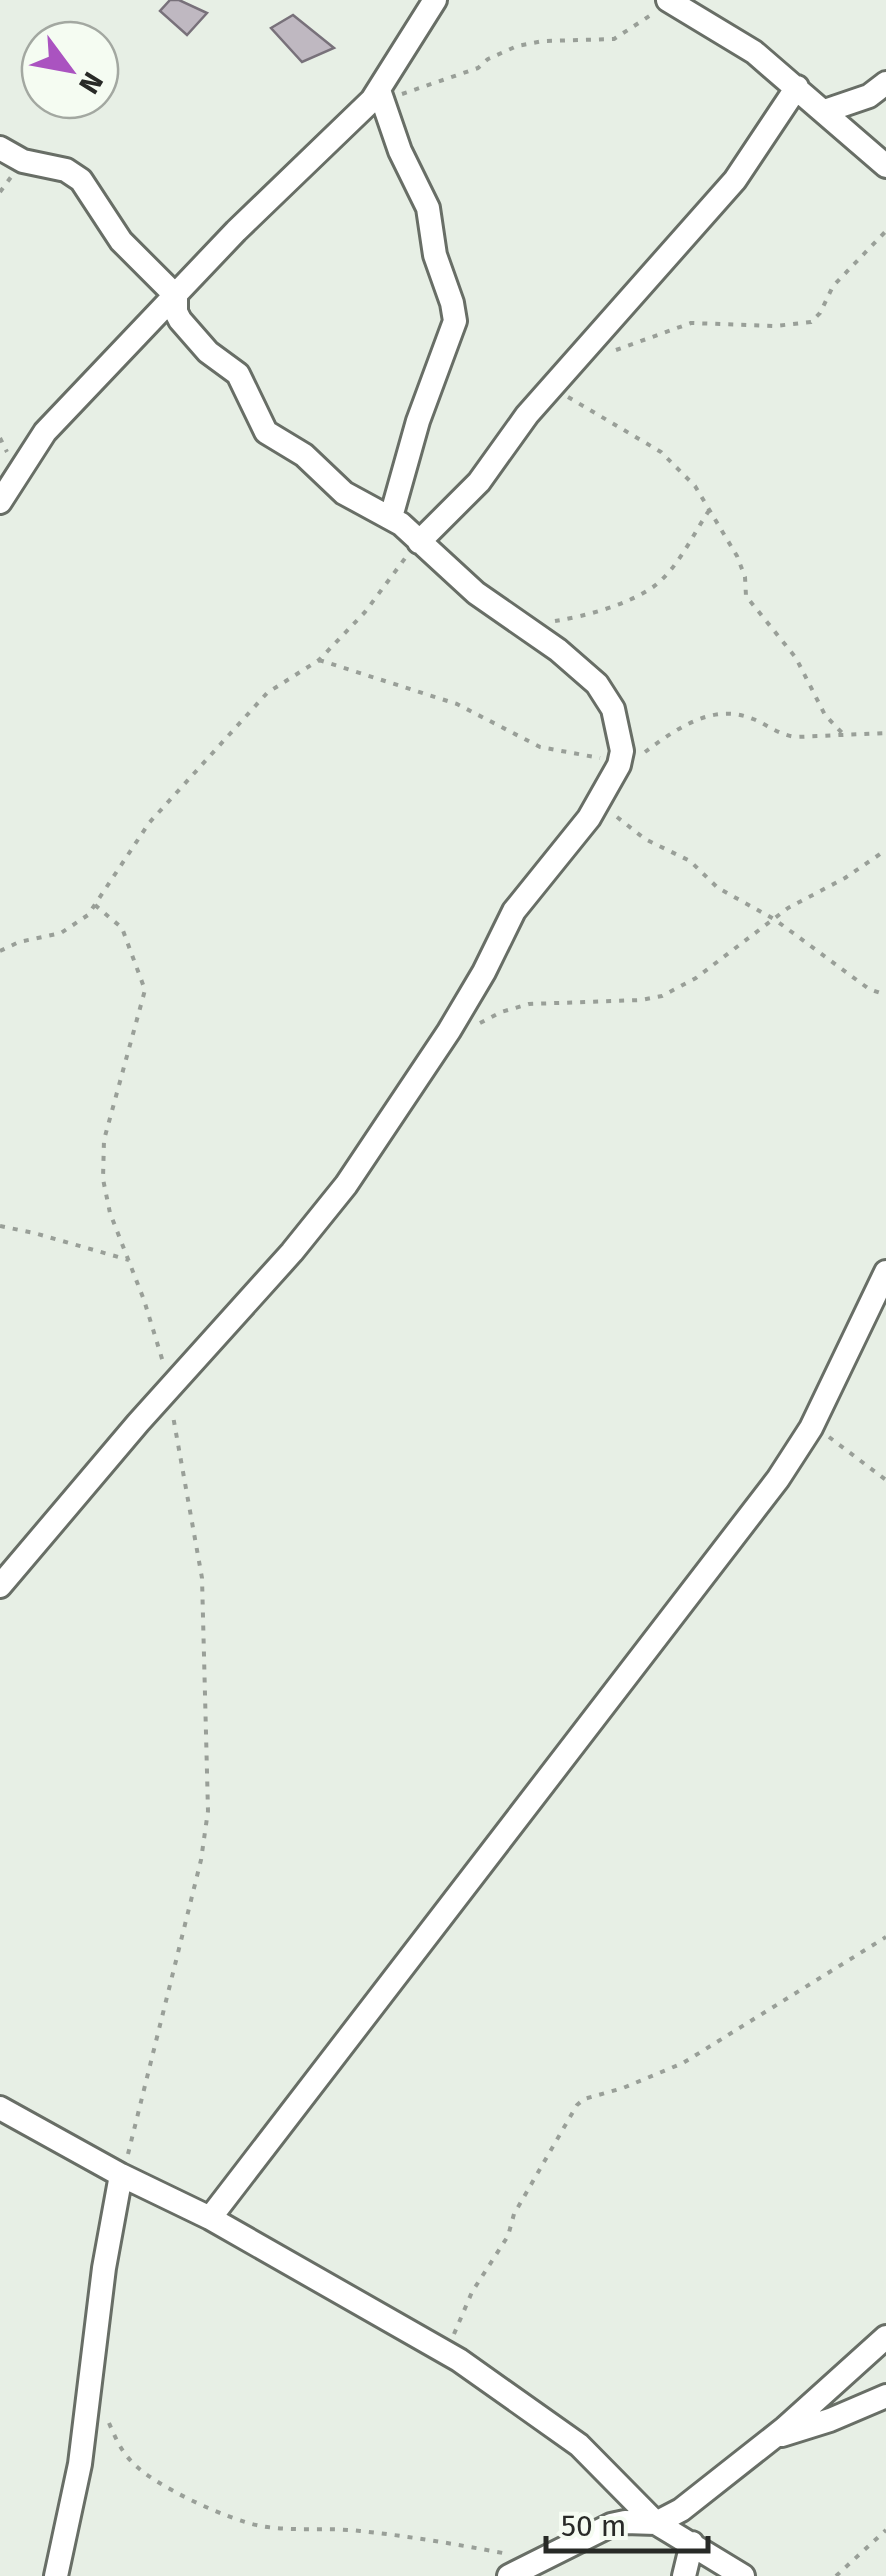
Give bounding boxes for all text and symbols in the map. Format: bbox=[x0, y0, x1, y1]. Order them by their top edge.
north arrow bbox=[20, 20, 120, 120]
text: N bbox=[72, 66, 110, 100]
scale bar bbox=[546, 2491, 708, 2553]
text: 50 m bbox=[561, 2508, 626, 2544]

